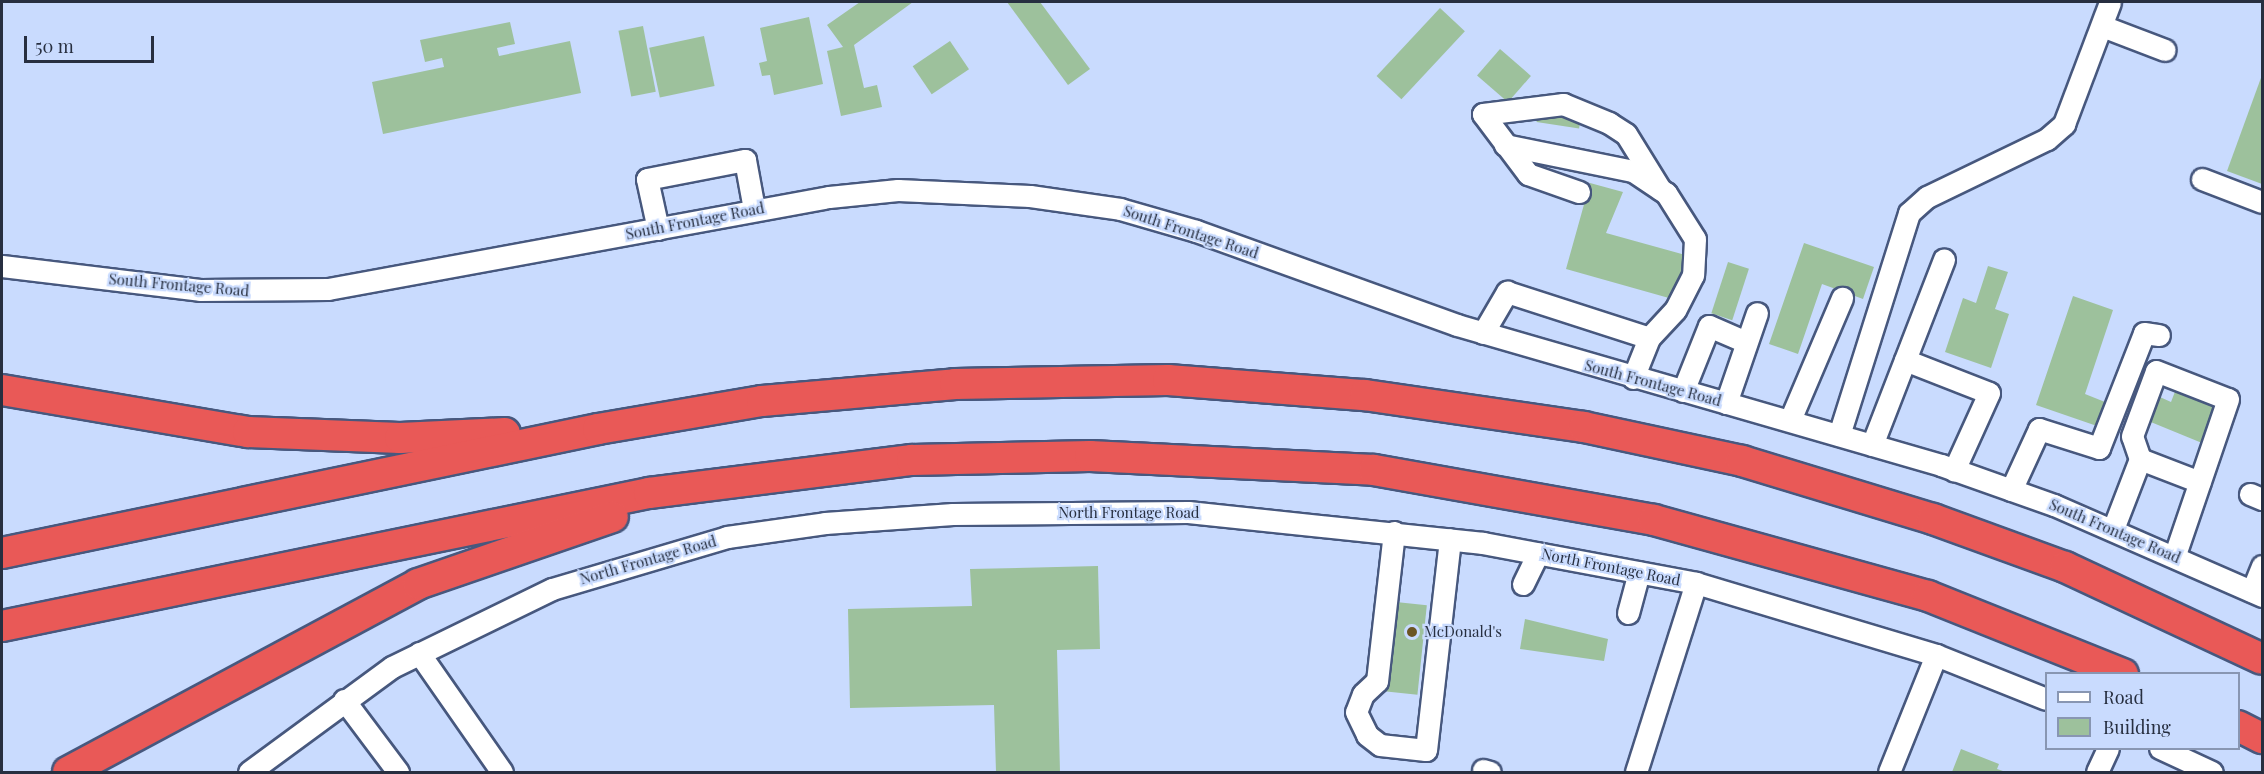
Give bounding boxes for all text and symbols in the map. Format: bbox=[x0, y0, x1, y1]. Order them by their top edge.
scale bar bbox=[27, 24, 158, 62]
text: 50 m bbox=[35, 34, 74, 58]
street label: South Frontage Road bbox=[624, 199, 766, 243]
street label: South Frontage Road bbox=[1121, 202, 1261, 262]
street label: South Frontage Road bbox=[108, 270, 250, 300]
street label: South Frontage Road bbox=[1583, 356, 1723, 410]
street label: South Frontage Road bbox=[2047, 495, 2183, 567]
street label: North Frontage Road bbox=[1058, 504, 1200, 522]
street label: North Frontage Road bbox=[578, 532, 718, 588]
street label: North Frontage Road bbox=[1540, 545, 1682, 589]
place label: McDonald's bbox=[1424, 623, 1502, 641]
marker: McDonald's bbox=[1405, 625, 1419, 639]
legend bbox=[2045, 672, 2240, 750]
text: Road bbox=[2103, 685, 2144, 709]
text: Building bbox=[2103, 715, 2171, 739]

